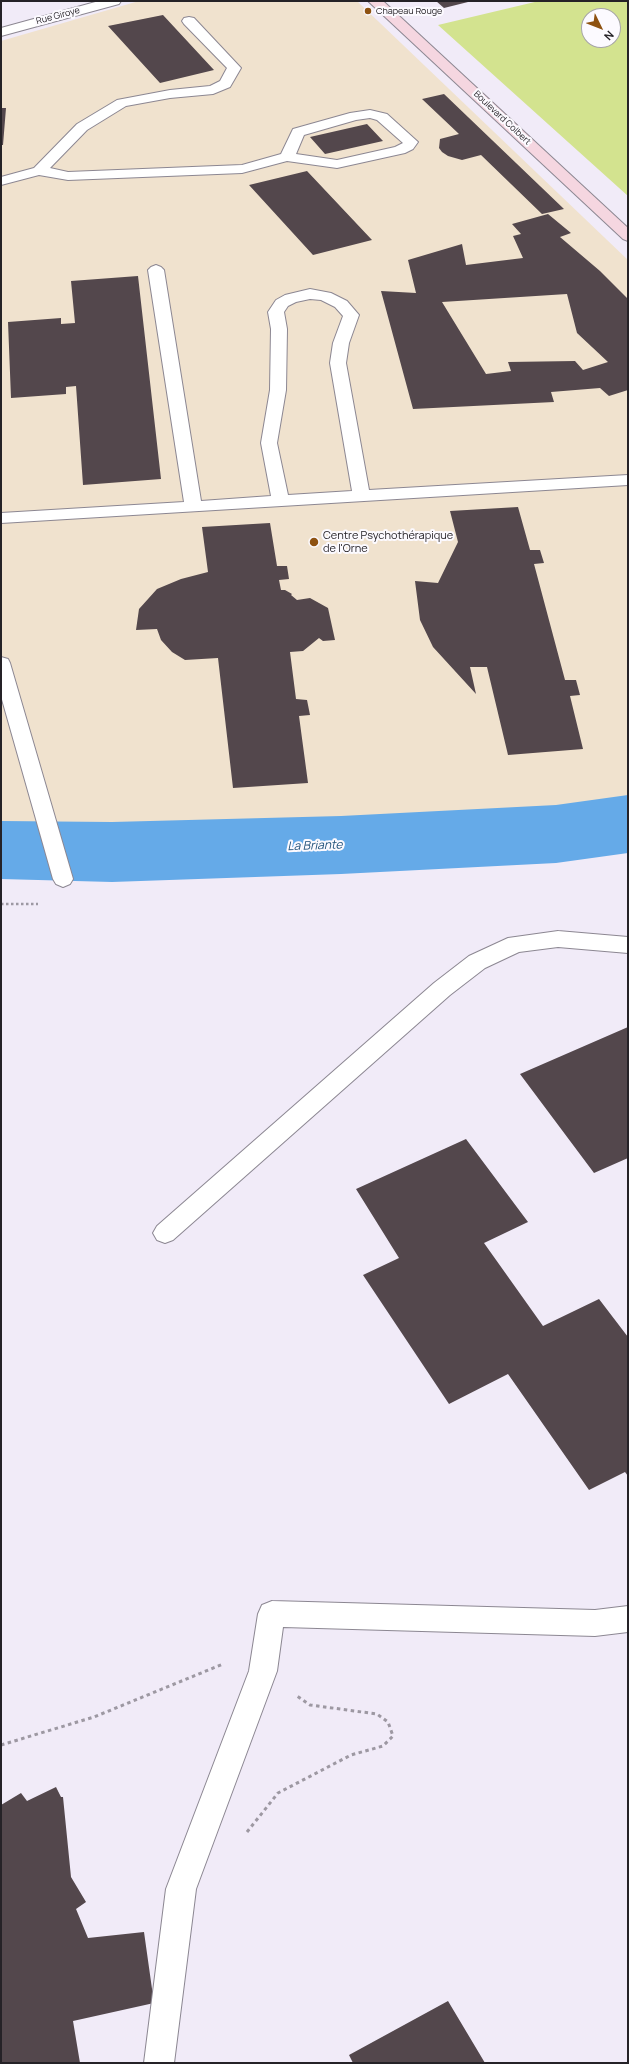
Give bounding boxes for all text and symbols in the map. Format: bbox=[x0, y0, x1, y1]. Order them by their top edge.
street label: Rue Giroye bbox=[35, 5, 81, 27]
marker: Chapeau Rouge bbox=[363, 6, 373, 16]
place label: Chapeau Rouge bbox=[376, 6, 442, 16]
north arrow bbox=[581, 8, 621, 48]
text: N bbox=[601, 28, 618, 44]
street label: Boulevard Colbert bbox=[471, 89, 533, 147]
place label: Centre Psychothérapique de l'Orne bbox=[323, 529, 453, 555]
marker: Centre Psychothérapique de l'Orne bbox=[308, 536, 320, 548]
water label: La Briante bbox=[287, 838, 343, 854]

